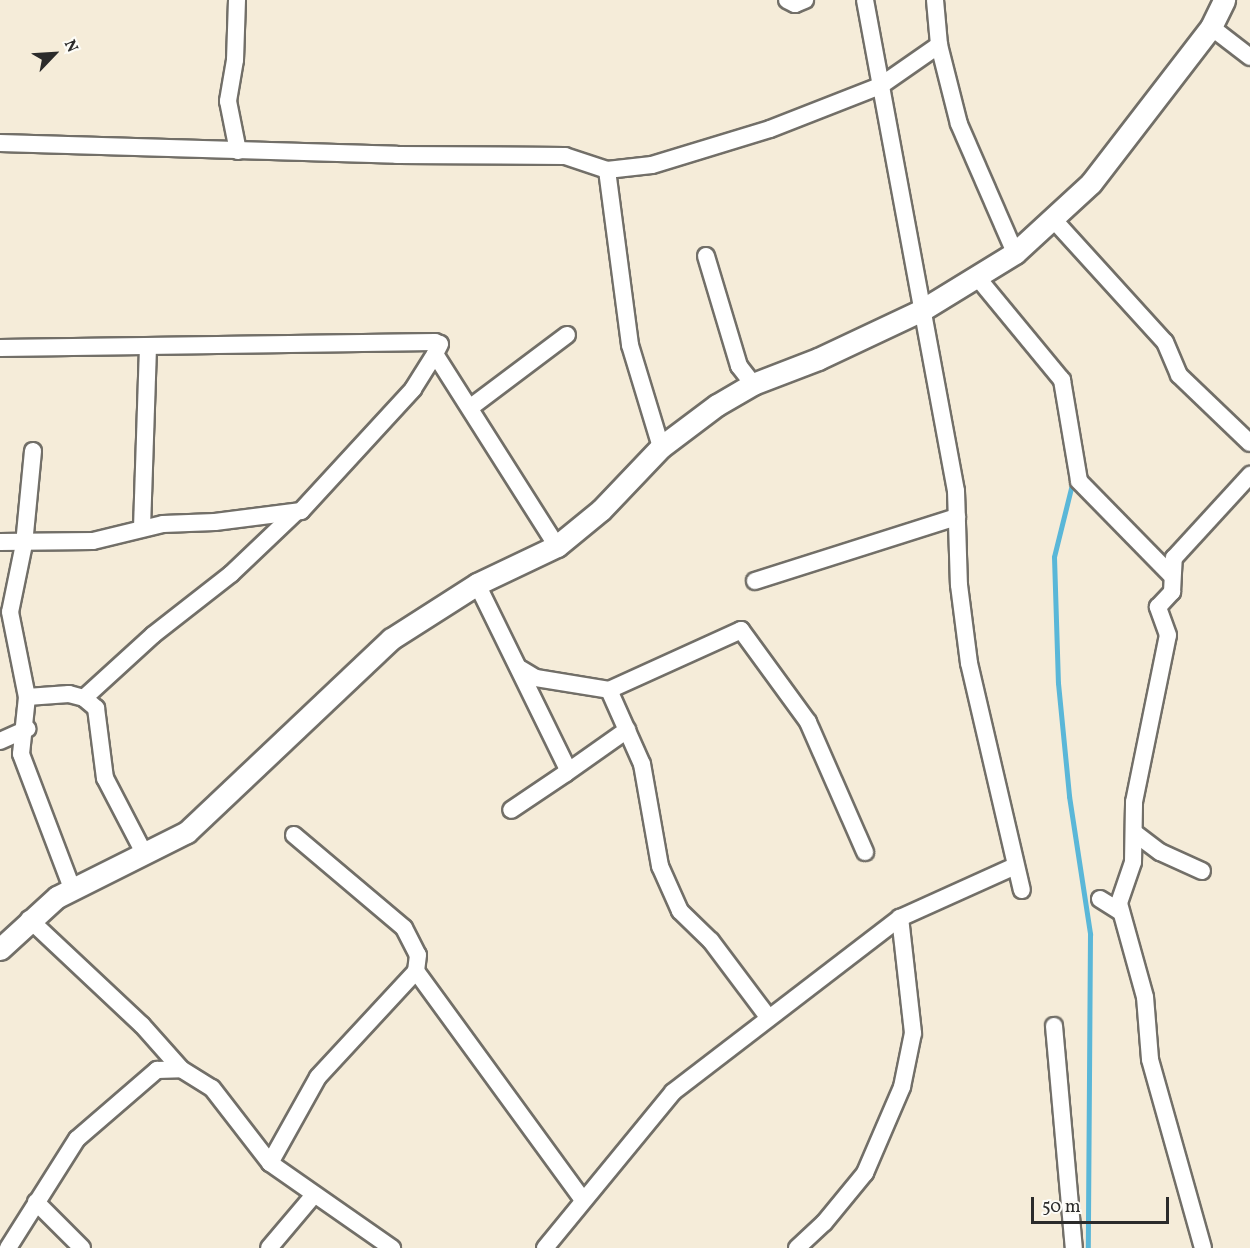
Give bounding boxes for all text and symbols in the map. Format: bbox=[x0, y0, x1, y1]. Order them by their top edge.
north arrow bbox=[24, 24, 84, 84]
text: N bbox=[58, 36, 83, 56]
scale bar bbox=[1034, 1185, 1172, 1223]
text: 50 m bbox=[1042, 1195, 1081, 1220]

